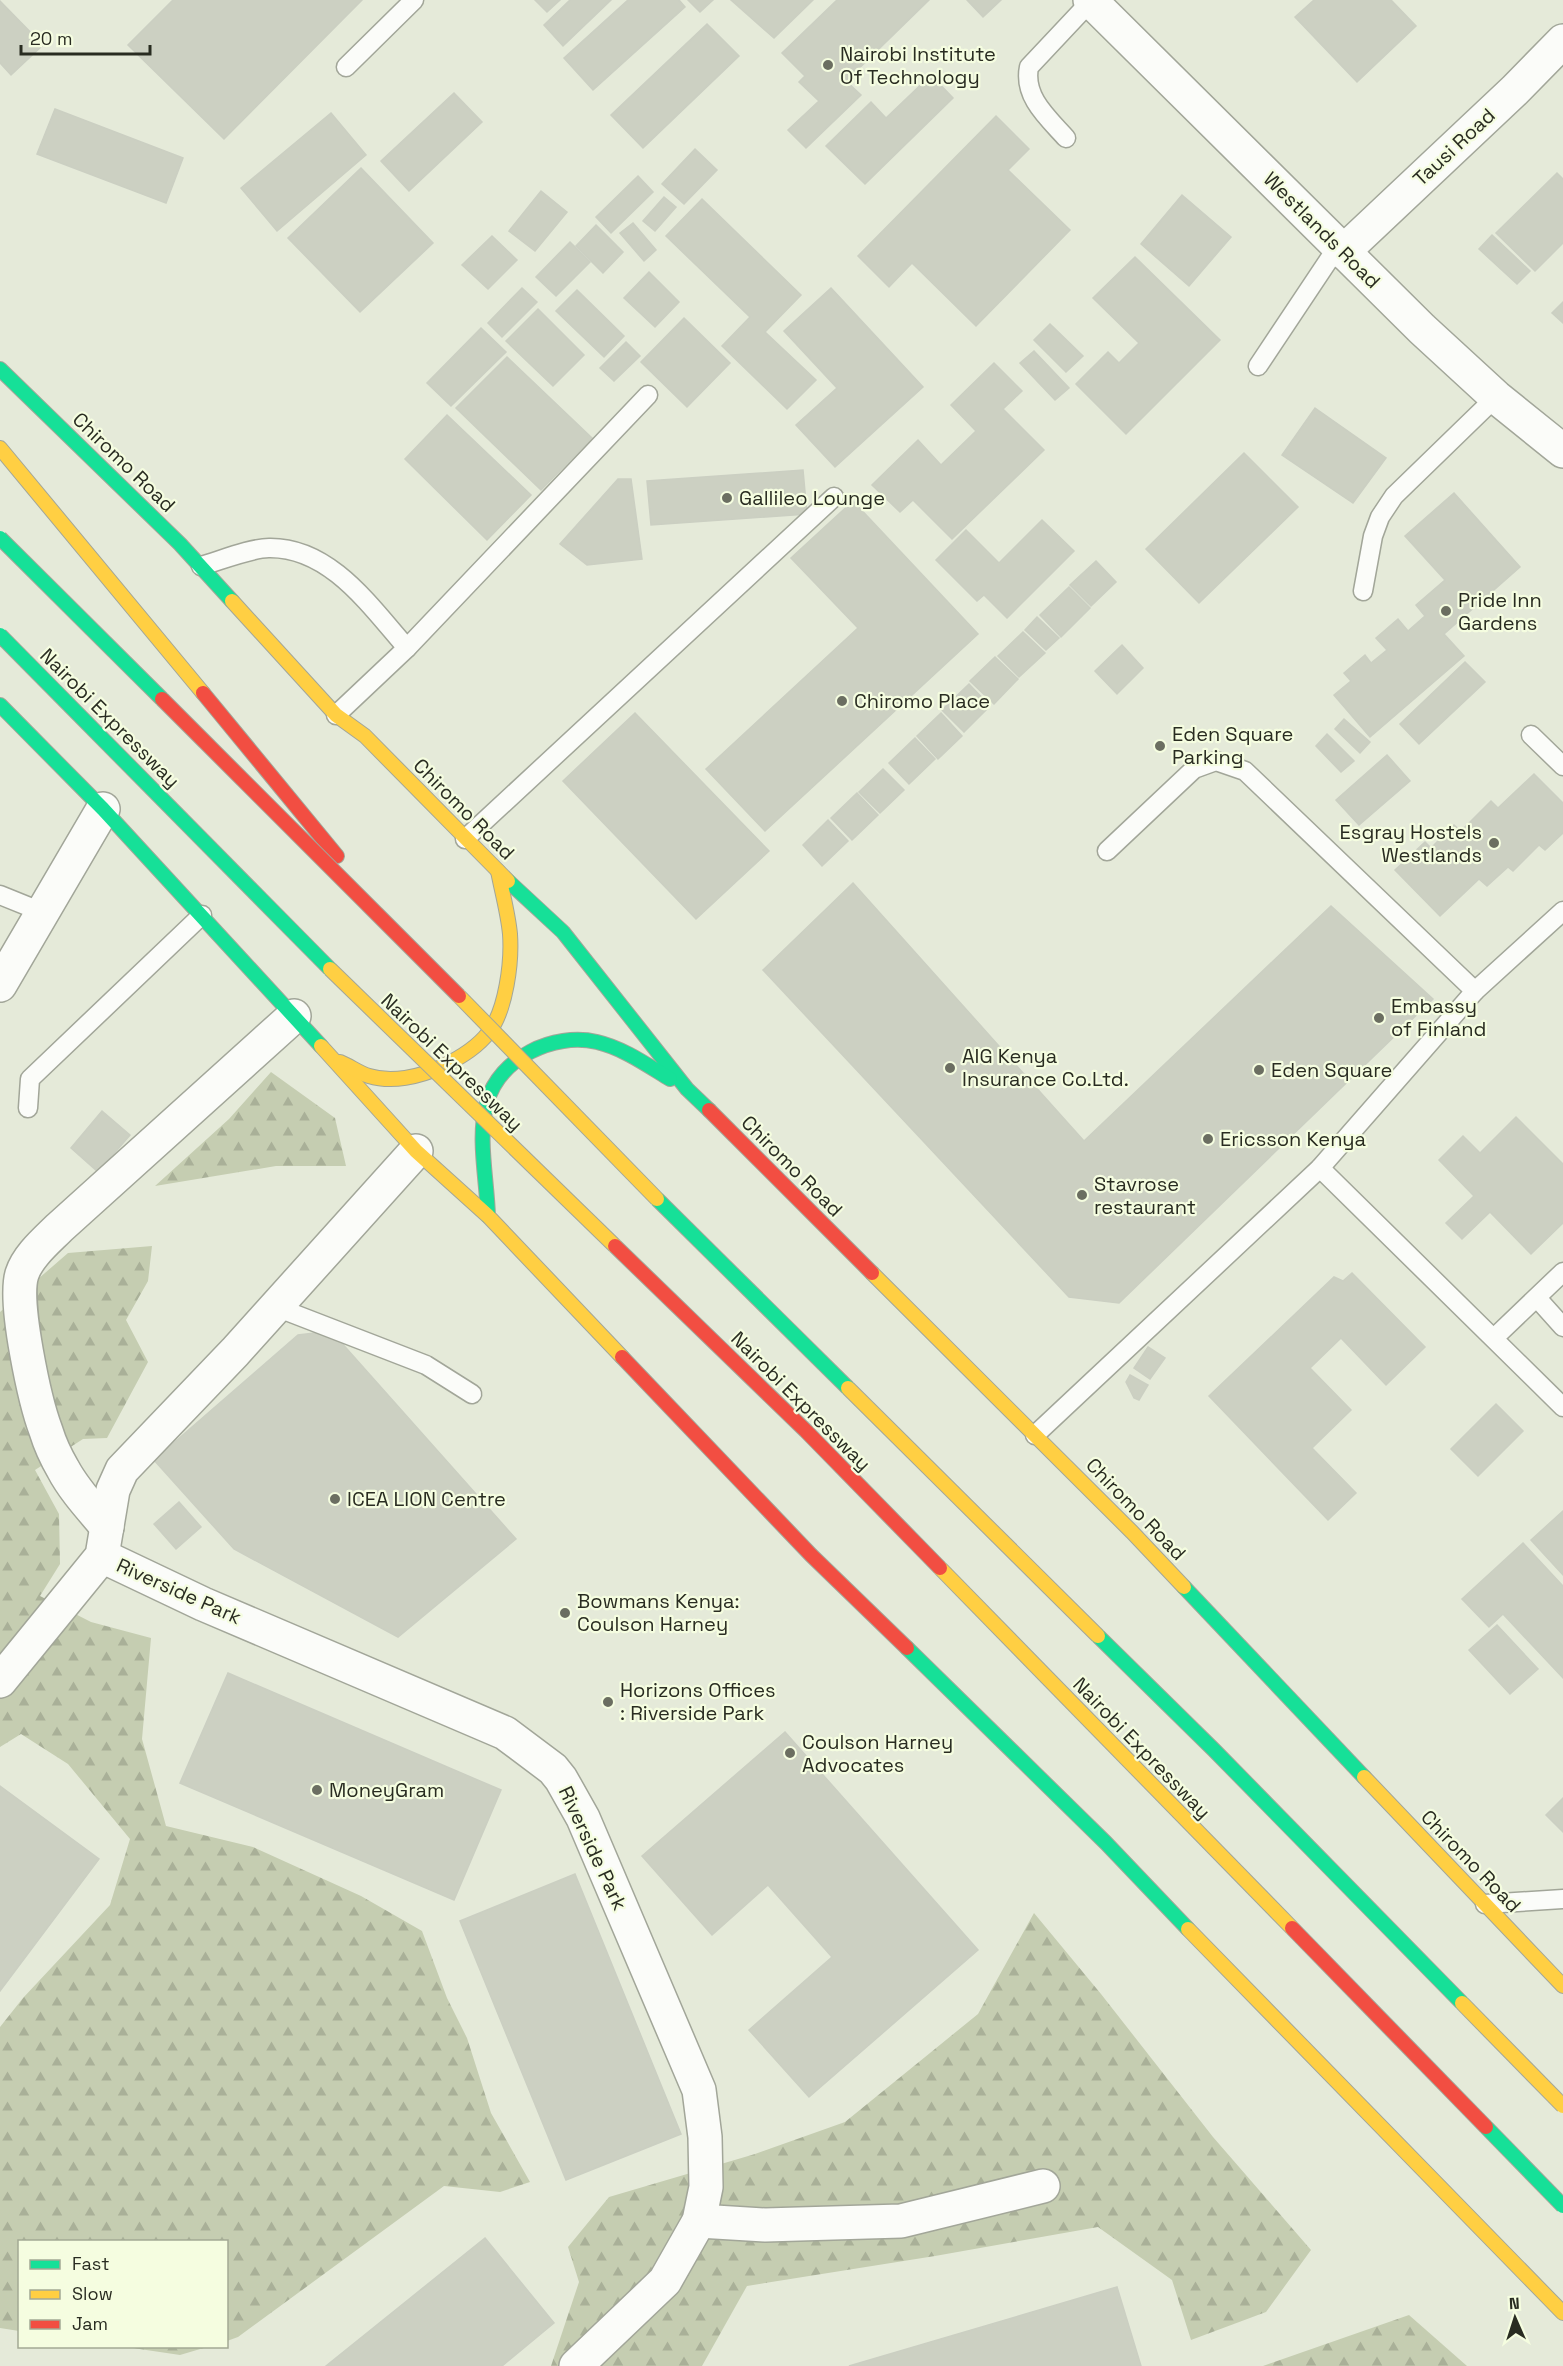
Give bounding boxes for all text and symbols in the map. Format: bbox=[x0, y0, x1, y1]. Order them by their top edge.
scale bar bbox=[21, 18, 150, 56]
text: 20 m bbox=[30, 27, 73, 50]
place label: Nairobi Institute Of Technology bbox=[840, 41, 996, 90]
marker: Nairobi Institute Of Technology bbox=[821, 58, 835, 72]
street label: Tausi Road bbox=[1407, 102, 1501, 192]
street label: Westlands Road bbox=[1258, 166, 1386, 294]
street label: Chiromo Road bbox=[67, 406, 181, 518]
place label: Gallileo Lounge bbox=[739, 485, 885, 511]
marker: Gallileo Lounge bbox=[720, 491, 734, 505]
place label: Pride Inn Gardens bbox=[1458, 587, 1542, 636]
marker: Pride Inn Gardens bbox=[1439, 604, 1453, 618]
street label: Nairobi Expressway bbox=[35, 643, 185, 793]
place label: Chiromo Place bbox=[854, 688, 990, 714]
marker: Chiromo Place bbox=[835, 694, 849, 708]
place label: Eden Square Parking bbox=[1172, 721, 1293, 770]
marker: Eden Square Parking bbox=[1153, 739, 1167, 753]
street label: Chiromo Road bbox=[408, 753, 520, 865]
place label: Esgray Hostels Westlands bbox=[1340, 819, 1482, 868]
marker: Esgray Hostels Westlands bbox=[1487, 836, 1501, 850]
street label: Nairobi Expressway bbox=[376, 988, 528, 1136]
place label: Embassy of Finland bbox=[1391, 993, 1486, 1042]
marker: Embassy of Finland bbox=[1372, 1011, 1386, 1025]
place label: AIG Kenya Insurance Co.Ltd. bbox=[962, 1043, 1129, 1092]
place label: Eden Square bbox=[1271, 1057, 1392, 1083]
marker: AIG Kenya Insurance Co.Ltd. bbox=[943, 1061, 957, 1075]
marker: Eden Square bbox=[1252, 1063, 1266, 1077]
street label: Chiromo Road bbox=[736, 1110, 848, 1222]
place label: Ericsson Kenya bbox=[1220, 1126, 1366, 1152]
marker: Ericsson Kenya bbox=[1201, 1132, 1215, 1146]
place label: Stavrose restaurant bbox=[1094, 1171, 1196, 1220]
marker: Stavrose restaurant bbox=[1075, 1188, 1089, 1202]
street label: Nairobi Expressway bbox=[726, 1326, 876, 1476]
street label: Chiromo Road bbox=[1080, 1452, 1192, 1566]
place label: ICEA LION Centre bbox=[347, 1486, 506, 1512]
marker: ICEA LION Centre bbox=[328, 1492, 342, 1506]
street label: Riverside Park bbox=[113, 1552, 246, 1630]
place label: Bowmans Kenya: Coulson Harney bbox=[577, 1588, 740, 1637]
marker: Bowmans Kenya: Coulson Harney bbox=[558, 1606, 572, 1620]
street label: Nairobi Expressway bbox=[1068, 1672, 1216, 1824]
place label: Horizons Offices : Riverside Park bbox=[620, 1677, 776, 1726]
marker: Horizons Offices : Riverside Park bbox=[601, 1695, 615, 1709]
place label: Coulson Harney Advocates bbox=[802, 1729, 953, 1778]
marker: Coulson Harney Advocates bbox=[783, 1746, 797, 1760]
place label: MoneyGram bbox=[329, 1777, 444, 1803]
street label: Riverside Park bbox=[553, 1782, 633, 1914]
marker: MoneyGram bbox=[310, 1783, 324, 1797]
street label: Chiromo Road bbox=[1415, 1804, 1527, 1918]
legend bbox=[18, 2240, 228, 2348]
text: Fast bbox=[72, 2252, 109, 2275]
text: Slow bbox=[72, 2282, 113, 2305]
north arrow bbox=[1485, 2288, 1545, 2348]
text: N bbox=[1508, 2293, 1520, 2314]
text: Jam bbox=[72, 2312, 108, 2335]

